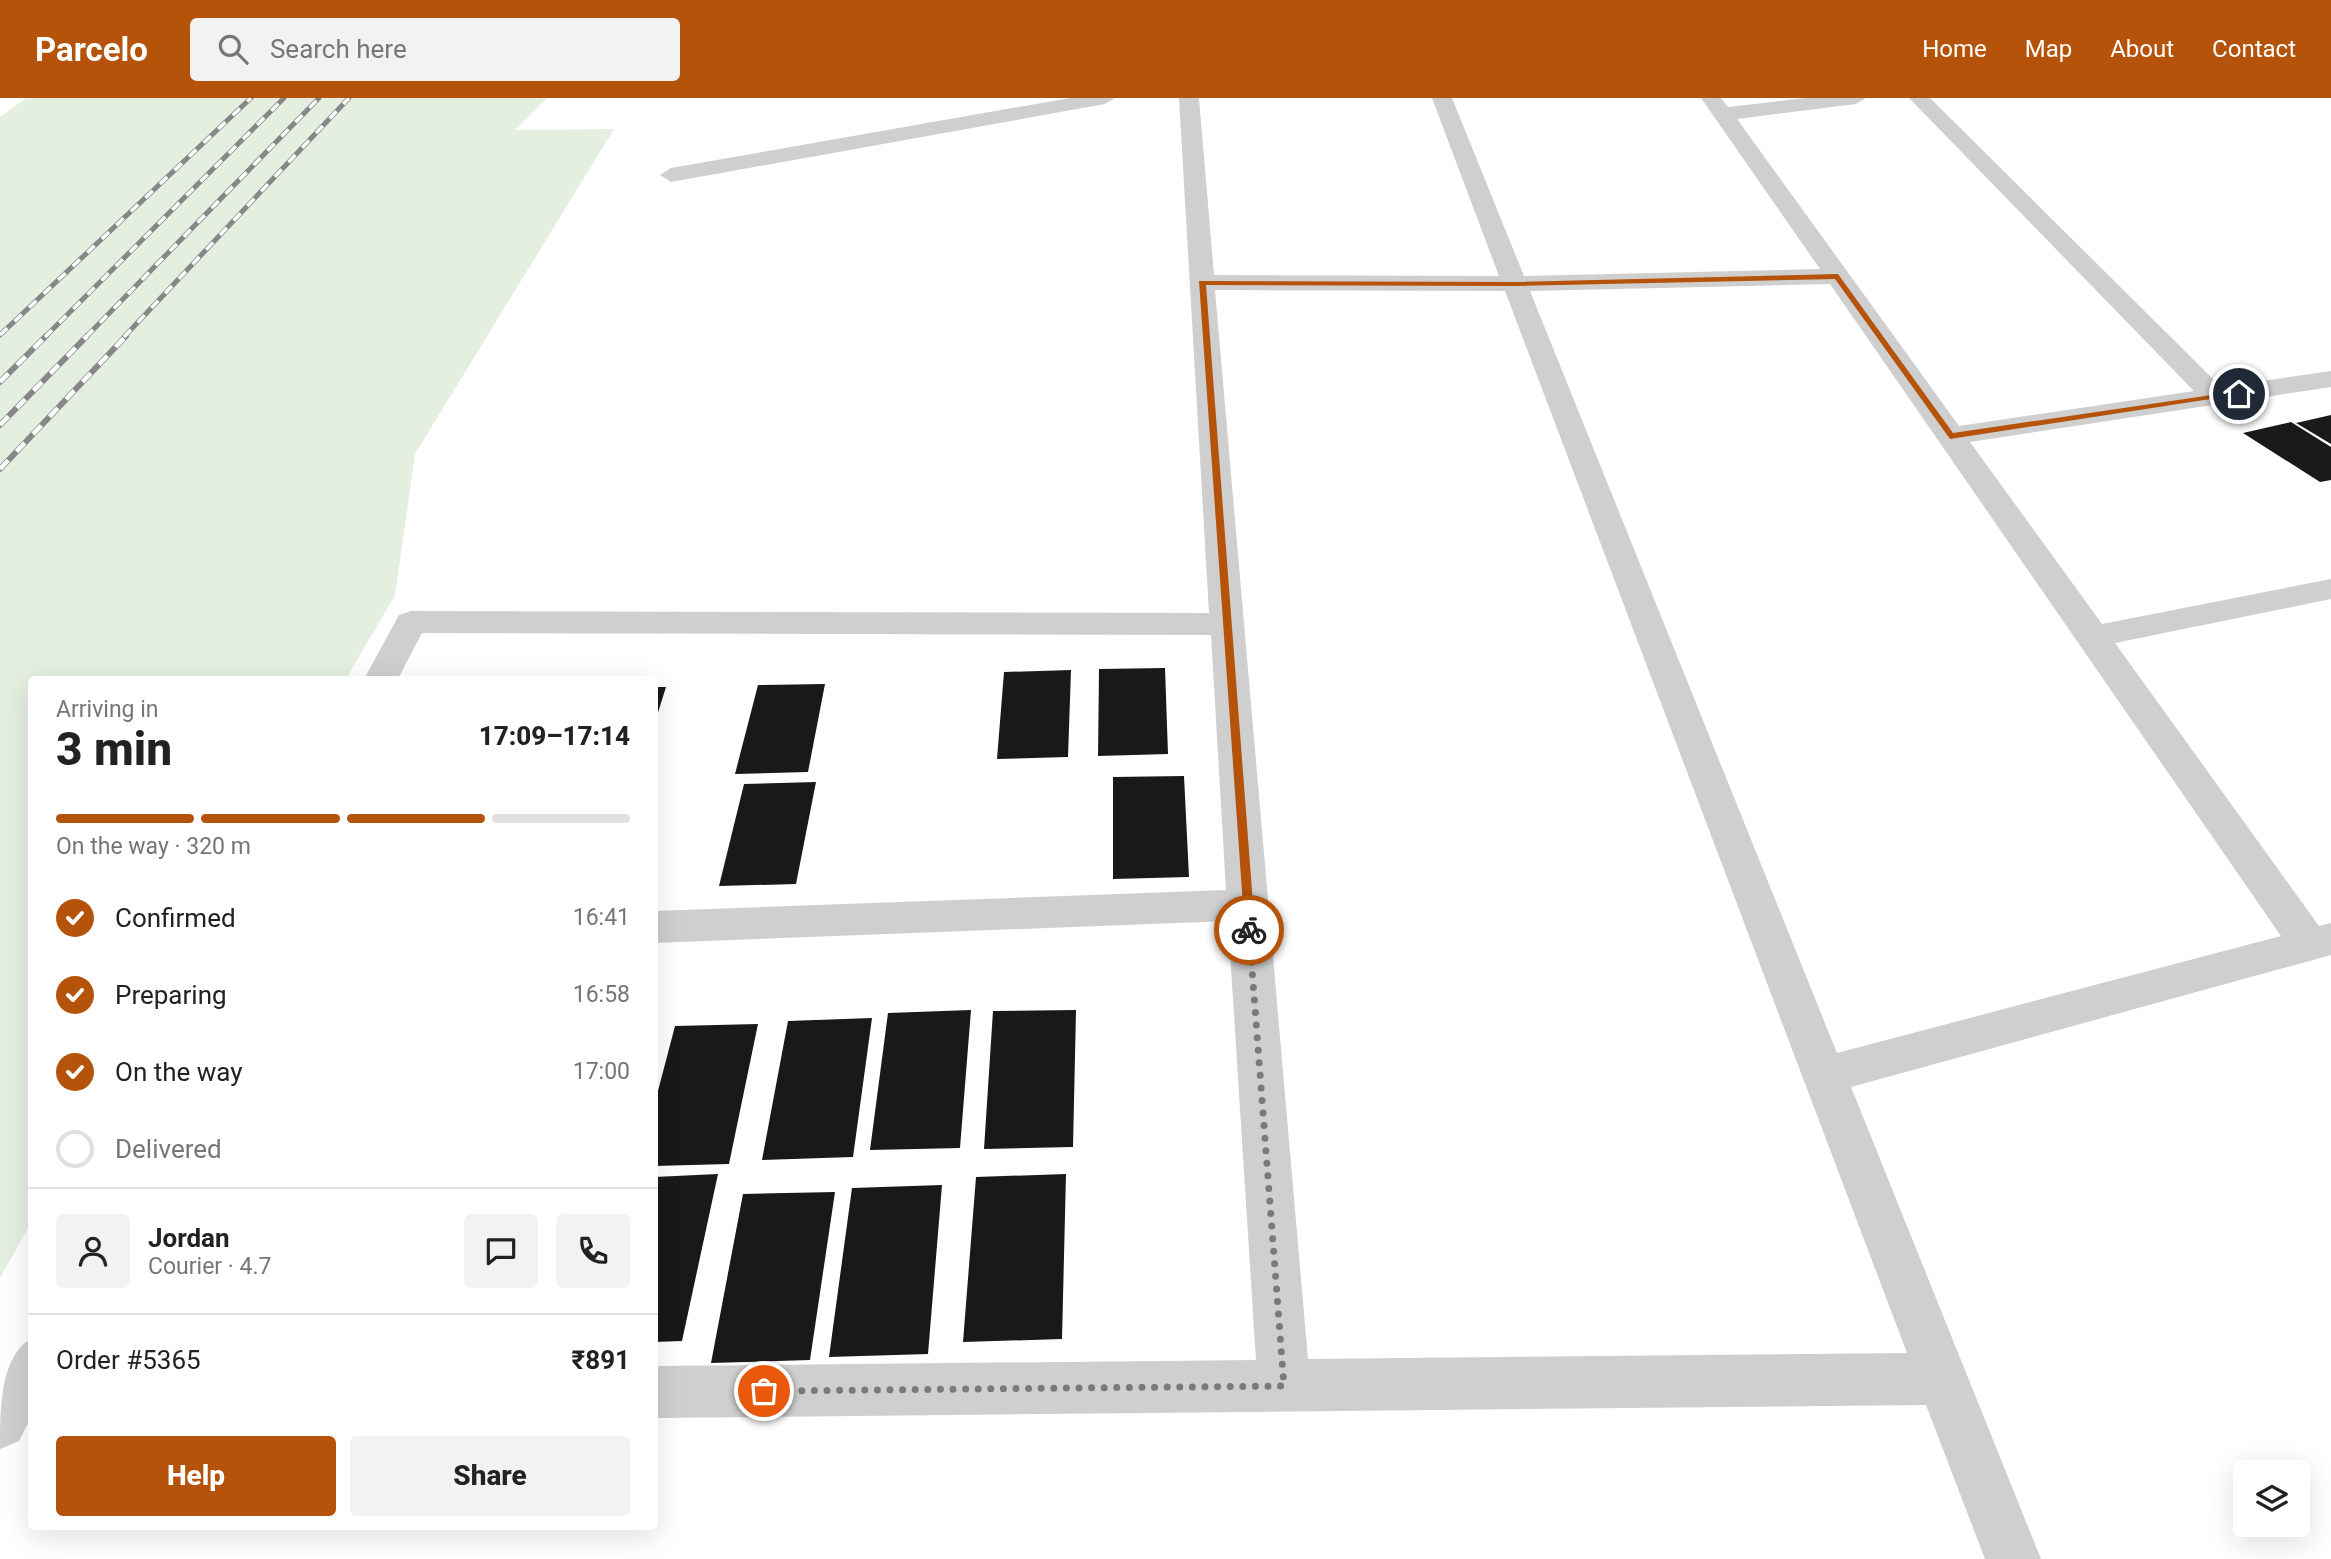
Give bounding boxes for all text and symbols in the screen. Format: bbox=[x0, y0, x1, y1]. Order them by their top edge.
search box bbox=[190, 18, 680, 81]
text: Parcelo bbox=[35, 30, 148, 69]
icon: search bbox=[214, 30, 252, 68]
text: Search here bbox=[270, 34, 407, 64]
text: Home bbox=[1922, 35, 1987, 63]
text: Map bbox=[2025, 35, 2072, 63]
text: About bbox=[2110, 35, 2174, 63]
text: Contact bbox=[2212, 35, 2296, 63]
pin bbox=[2209, 364, 2269, 424]
icon: home bbox=[2220, 375, 2258, 413]
text: Arriving in bbox=[56, 696, 159, 723]
text: 17:09–17:14 bbox=[479, 721, 630, 751]
text: 3 min bbox=[56, 722, 172, 776]
text: On the way · 320 m bbox=[56, 833, 251, 860]
courier bbox=[1214, 895, 1284, 965]
icon: check bbox=[56, 899, 94, 937]
text: Confirmed bbox=[115, 903, 236, 933]
text: 16:41 bbox=[573, 904, 630, 931]
icon: bike bbox=[1230, 911, 1268, 949]
icon: check bbox=[56, 976, 94, 1014]
text: Preparing bbox=[115, 980, 227, 1010]
text: 16:58 bbox=[573, 981, 630, 1008]
icon: check bbox=[56, 1053, 94, 1091]
text: On the way bbox=[115, 1057, 243, 1087]
text: 17:00 bbox=[573, 1058, 630, 1085]
text: Delivered bbox=[115, 1134, 222, 1164]
button: person bbox=[56, 1214, 130, 1288]
button: chat bbox=[464, 1214, 538, 1288]
button: phone bbox=[556, 1214, 630, 1288]
text: Jordan bbox=[148, 1223, 230, 1253]
text: Courier · 4.7 bbox=[148, 1253, 271, 1280]
text: Order #5365 bbox=[56, 1345, 201, 1375]
text: ₹891 bbox=[572, 1345, 630, 1375]
pin bbox=[734, 1361, 794, 1421]
icon: bag bbox=[745, 1372, 783, 1410]
button: Help bbox=[56, 1436, 336, 1516]
button: Share bbox=[350, 1436, 630, 1516]
map controls bbox=[2233, 1460, 2310, 1537]
button: layers bbox=[2233, 1460, 2310, 1537]

